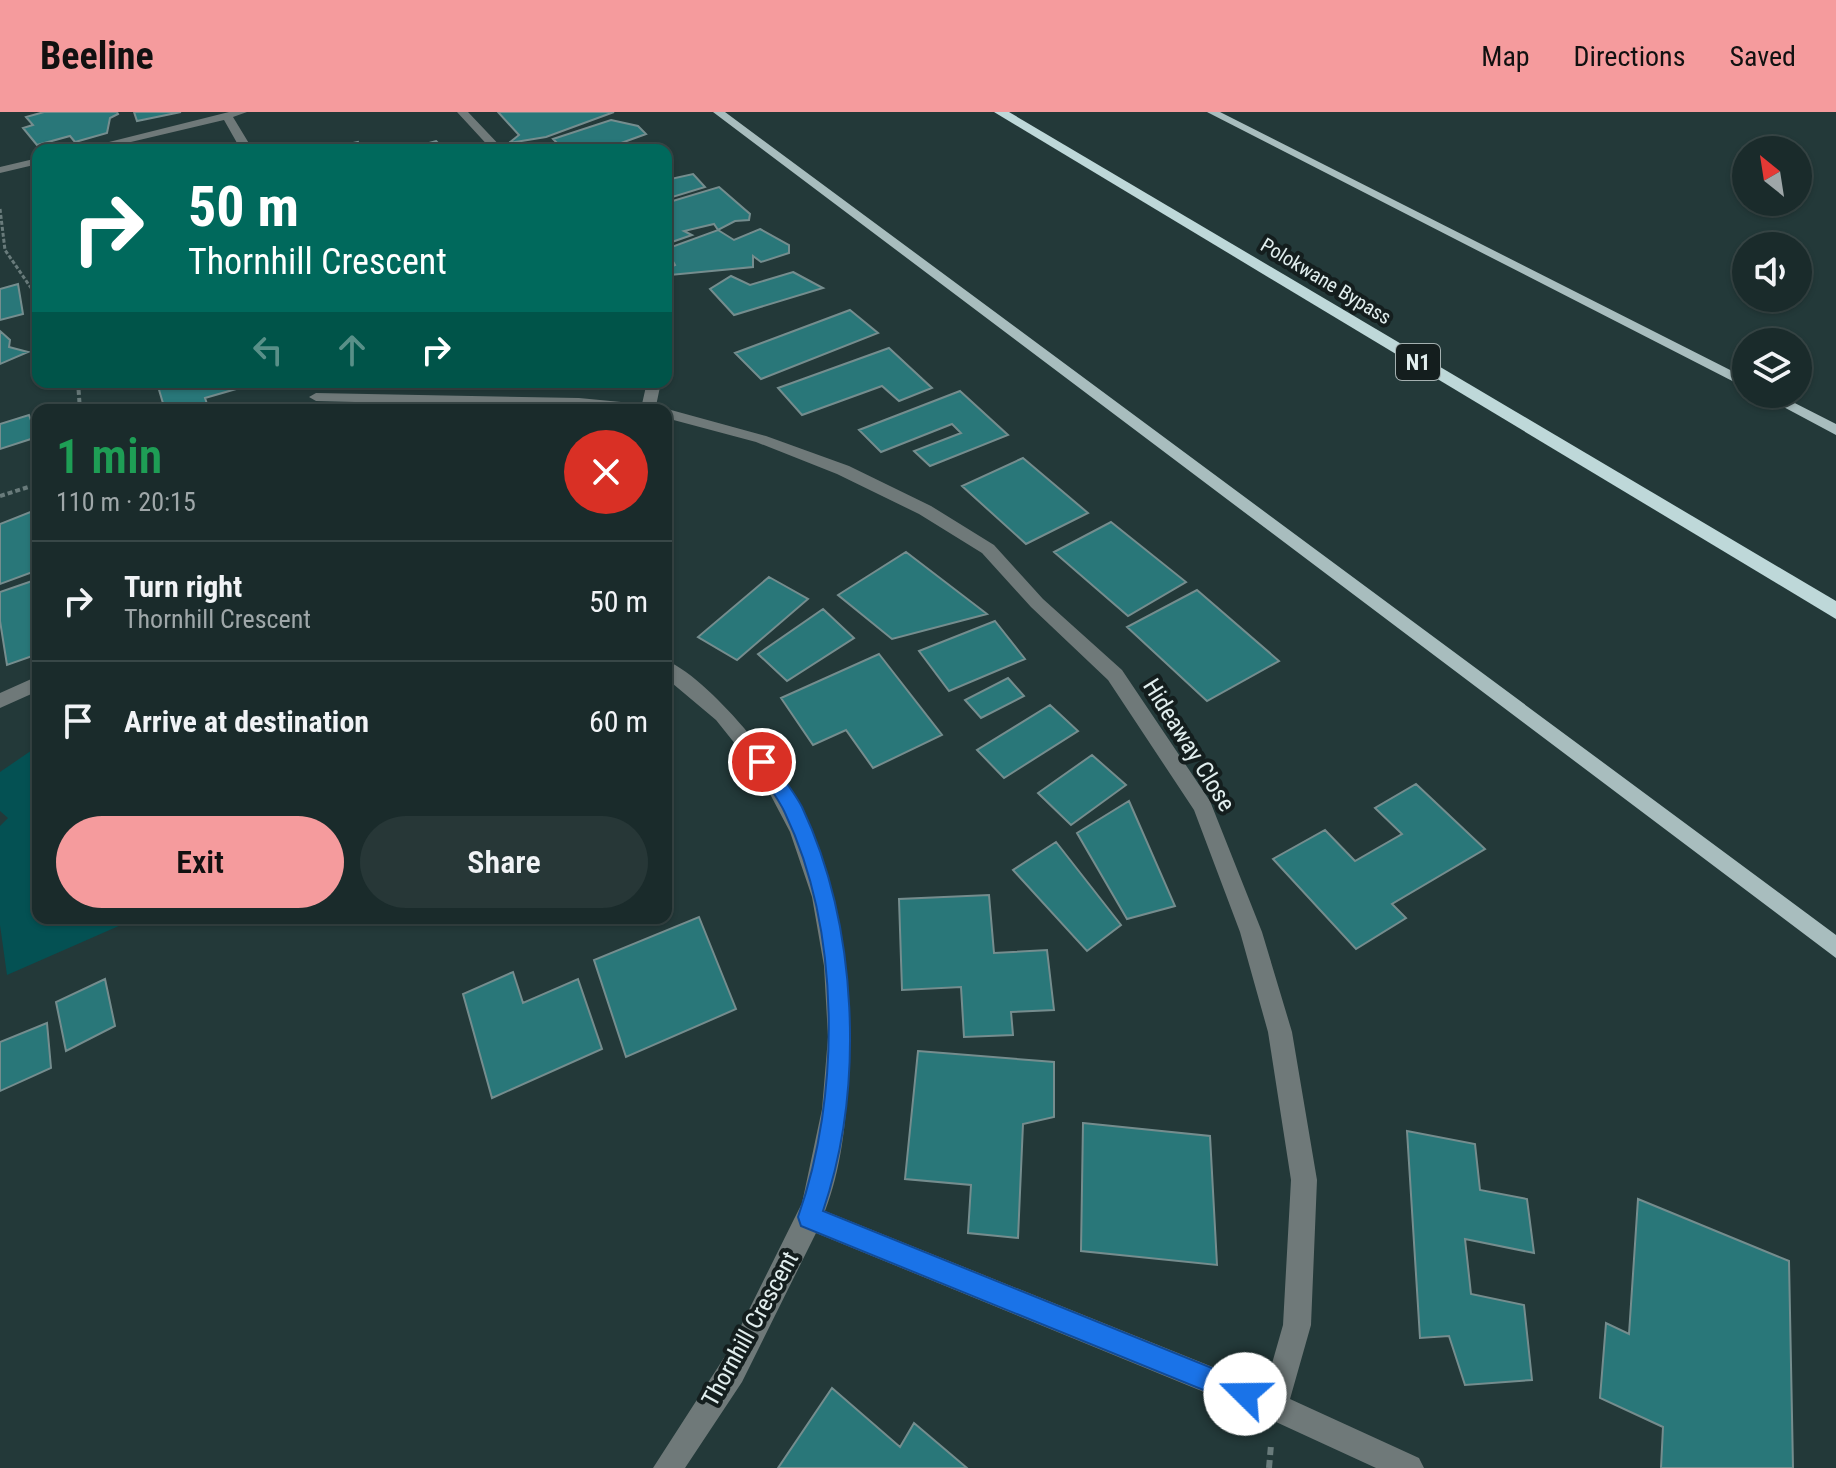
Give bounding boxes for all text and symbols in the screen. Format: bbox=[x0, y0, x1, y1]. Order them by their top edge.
text: Beeline bbox=[40, 34, 154, 78]
text: Map bbox=[1481, 40, 1530, 73]
text: Directions bbox=[1574, 40, 1685, 73]
text: Saved bbox=[1729, 40, 1796, 73]
north arrow bbox=[1732, 136, 1812, 216]
map controls bbox=[1732, 136, 1812, 408]
text: 50 m bbox=[188, 174, 299, 240]
icon: right bbox=[56, 176, 160, 280]
button: sound bbox=[1732, 232, 1812, 312]
street label: Polokwane Bypass bbox=[1256, 233, 1396, 329]
text: Thornhill Crescent bbox=[188, 241, 447, 283]
icon: left bbox=[246, 328, 290, 372]
icon: ahead bbox=[330, 328, 374, 372]
icon: right bbox=[414, 328, 458, 372]
button: layers bbox=[1732, 328, 1812, 408]
road number: N1 bbox=[1396, 344, 1440, 380]
text: 1 min bbox=[56, 428, 162, 485]
button: close bbox=[564, 430, 648, 514]
text: 110 m · 20:15 bbox=[56, 487, 196, 517]
text: Turn right bbox=[124, 569, 242, 604]
icon: right bbox=[56, 579, 100, 623]
text: 50 m bbox=[589, 584, 648, 619]
text: Thornhill Crescent bbox=[124, 604, 311, 634]
street label: Hideaway Close bbox=[1137, 674, 1241, 816]
icon: arrive bbox=[56, 699, 100, 743]
text: Arrive at destination bbox=[124, 704, 369, 739]
text: 60 m bbox=[589, 704, 648, 739]
pin bbox=[728, 728, 796, 796]
icon: arrive bbox=[740, 740, 784, 784]
button: Exit bbox=[56, 816, 344, 908]
button: Share bbox=[360, 816, 648, 908]
street label: Thornhill Crescent bbox=[696, 1247, 804, 1411]
position arrow bbox=[1203, 1352, 1287, 1436]

